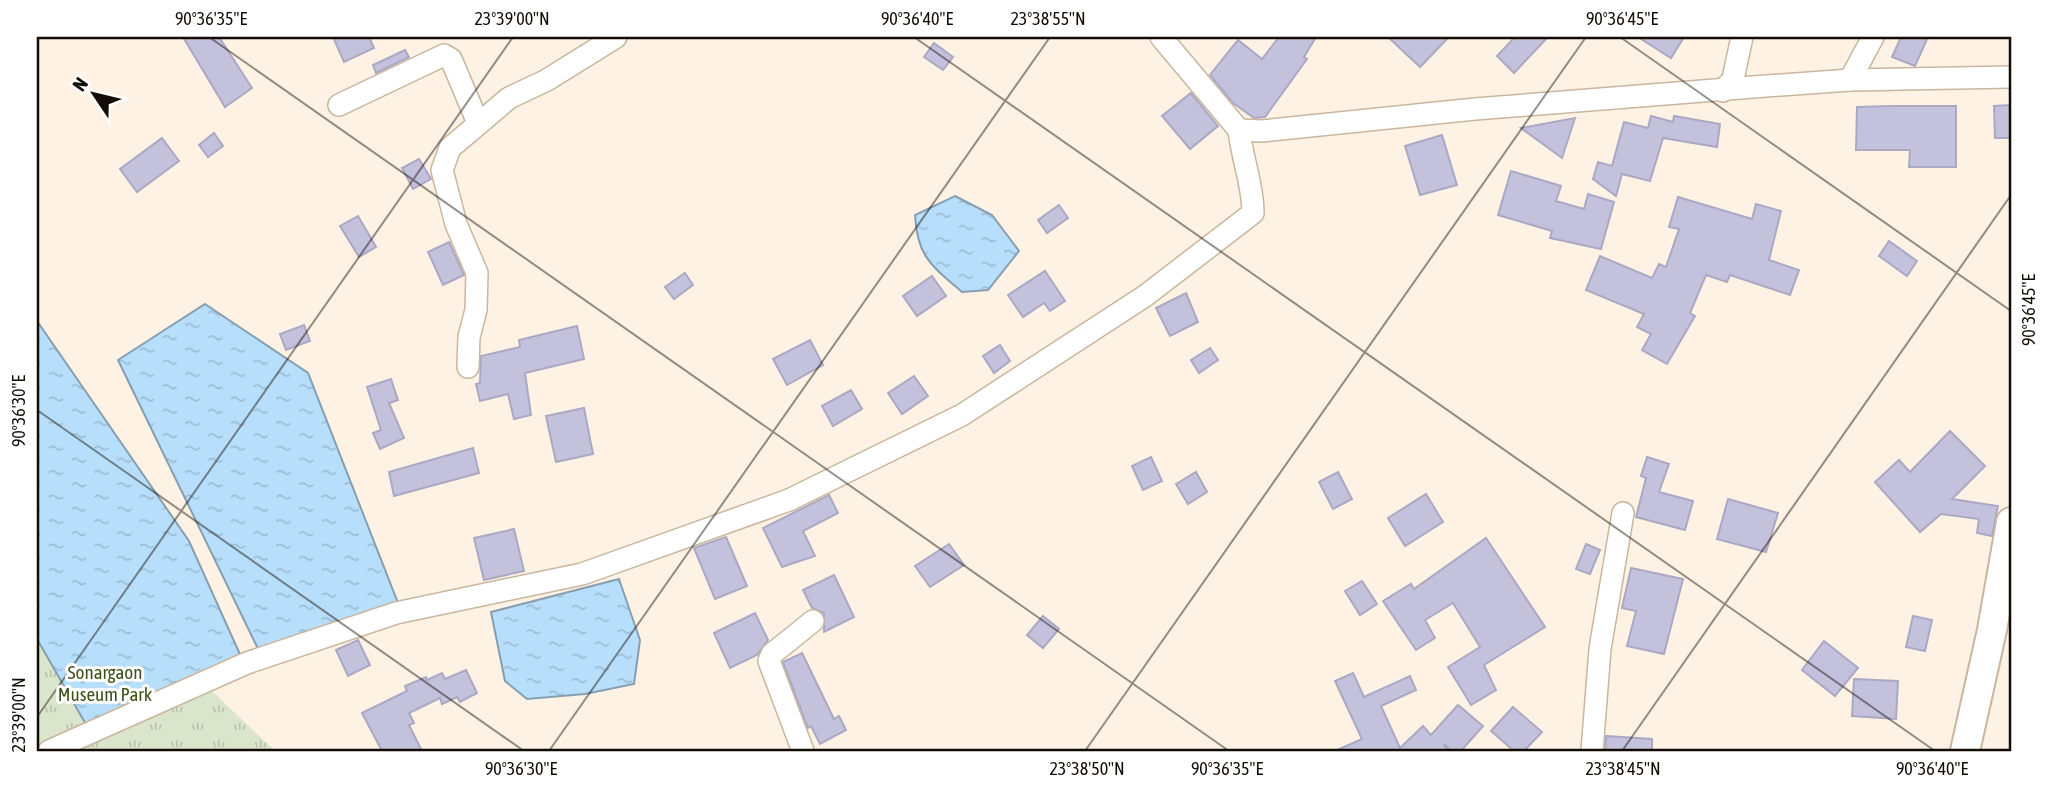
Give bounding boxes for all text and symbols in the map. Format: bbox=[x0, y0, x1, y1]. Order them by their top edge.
text: 90°36'35"E bbox=[175, 8, 247, 29]
text: 23°39'00"N bbox=[474, 8, 550, 29]
text: 90°36'40"E bbox=[881, 8, 953, 29]
text: 23°38'55"N bbox=[1010, 8, 1086, 29]
text: 90°36'45"E bbox=[1586, 8, 1658, 29]
north arrow bbox=[60, 60, 130, 130]
text: N bbox=[68, 73, 92, 95]
text: 90°36'45"E bbox=[2018, 274, 2039, 346]
text: 90°36'30"E bbox=[8, 375, 29, 447]
park label: Sonargaon Museum Park bbox=[58, 661, 153, 705]
text: 23°39'00"N bbox=[8, 677, 29, 753]
text: 90°36'30"E bbox=[485, 758, 557, 779]
text: 23°38'50"N bbox=[1049, 758, 1125, 779]
text: 90°36'35"E bbox=[1191, 758, 1263, 779]
text: 23°38'45"N bbox=[1585, 758, 1661, 779]
text: 90°36'40"E bbox=[1896, 758, 1968, 779]

